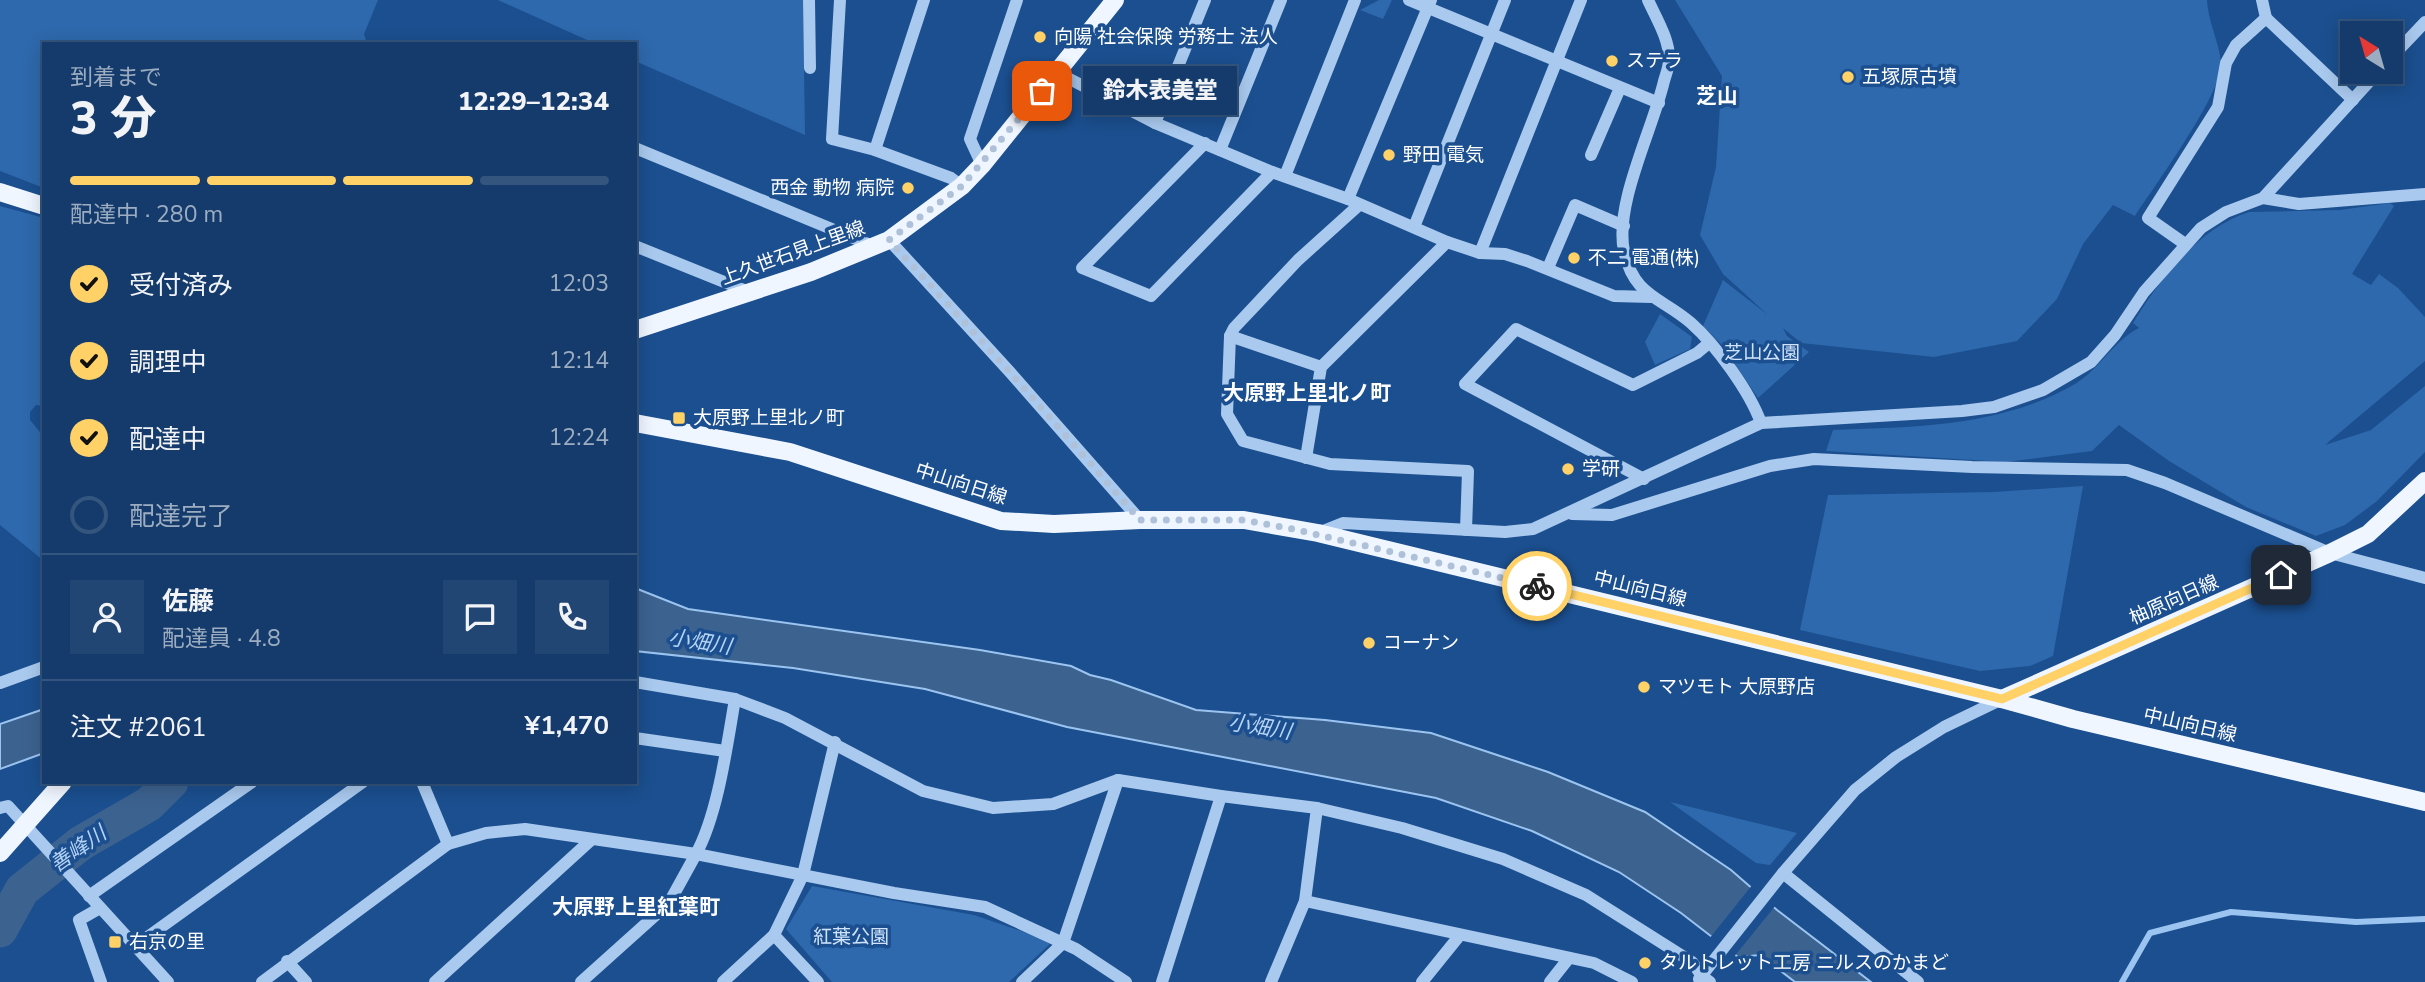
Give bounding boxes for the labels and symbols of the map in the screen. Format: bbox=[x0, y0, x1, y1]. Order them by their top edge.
north arrow bbox=[2340, 21, 2403, 84]
place label: 向陽 社会保険 労務士 法人 bbox=[1054, 24, 1278, 50]
marker: 向陽 社会保険 労務士 法人 bbox=[1032, 29, 1048, 45]
place label: ステラ bbox=[1626, 48, 1683, 74]
marker: ステラ bbox=[1604, 53, 1620, 69]
pin bbox=[1012, 61, 1072, 121]
place label: 五塚原古墳 bbox=[1862, 64, 1957, 90]
callout: 鈴木表美堂 bbox=[1084, 66, 1238, 116]
marker: 五塚原古墳 bbox=[1840, 69, 1856, 85]
district label: 芝山 bbox=[1696, 82, 1738, 110]
place label: 野田 電気 bbox=[1403, 142, 1484, 168]
marker: 野田 電気 bbox=[1381, 147, 1397, 163]
place label: 西金 動物 病院 bbox=[770, 175, 894, 201]
marker: 西金 動物 病院 bbox=[900, 180, 916, 196]
street label: 上久世石見上里線 bbox=[717, 215, 869, 291]
place label: 不二 電通(株) bbox=[1588, 245, 1700, 271]
marker: 不二 電通(株) bbox=[1566, 250, 1582, 266]
park label: 芝山公園 bbox=[1724, 340, 1800, 366]
district label: 大原野上里北ノ町 bbox=[1223, 379, 1391, 407]
place label: 大原野上里北ノ町 bbox=[693, 405, 845, 431]
marker: 大原野上里北ノ町 bbox=[671, 410, 687, 426]
place label: 学研 bbox=[1582, 456, 1620, 482]
street label: 中山向日線 bbox=[912, 457, 1010, 511]
marker: 学研 bbox=[1560, 461, 1576, 477]
pin bbox=[2251, 545, 2311, 605]
courier bbox=[1502, 551, 1572, 621]
street label: 中山向日線 bbox=[1591, 565, 1689, 613]
street label: 柚原向日線 bbox=[2125, 569, 2223, 631]
water label: 小畑川 bbox=[667, 623, 735, 661]
place label: コーナン bbox=[1383, 630, 1459, 656]
marker: コーナン bbox=[1361, 635, 1377, 651]
place label: マツモト 大原野店 bbox=[1658, 674, 1815, 700]
marker: マツモト 大原野店 bbox=[1636, 679, 1652, 695]
street label: 中山向日線 bbox=[2141, 702, 2239, 748]
water label: 小畑川 bbox=[1227, 708, 1295, 746]
water label: 善峰川 bbox=[44, 818, 113, 879]
district label: 大原野上里紅葉町 bbox=[552, 893, 720, 921]
park label: 紅葉公園 bbox=[813, 924, 889, 950]
place label: 右京の里 bbox=[129, 929, 205, 955]
marker: 右京の里 bbox=[107, 934, 123, 950]
place label: タルトレット工房 ニルスのかまど bbox=[1659, 950, 1949, 976]
marker: タルトレット工房 ニルスのかまど bbox=[1637, 955, 1653, 971]

